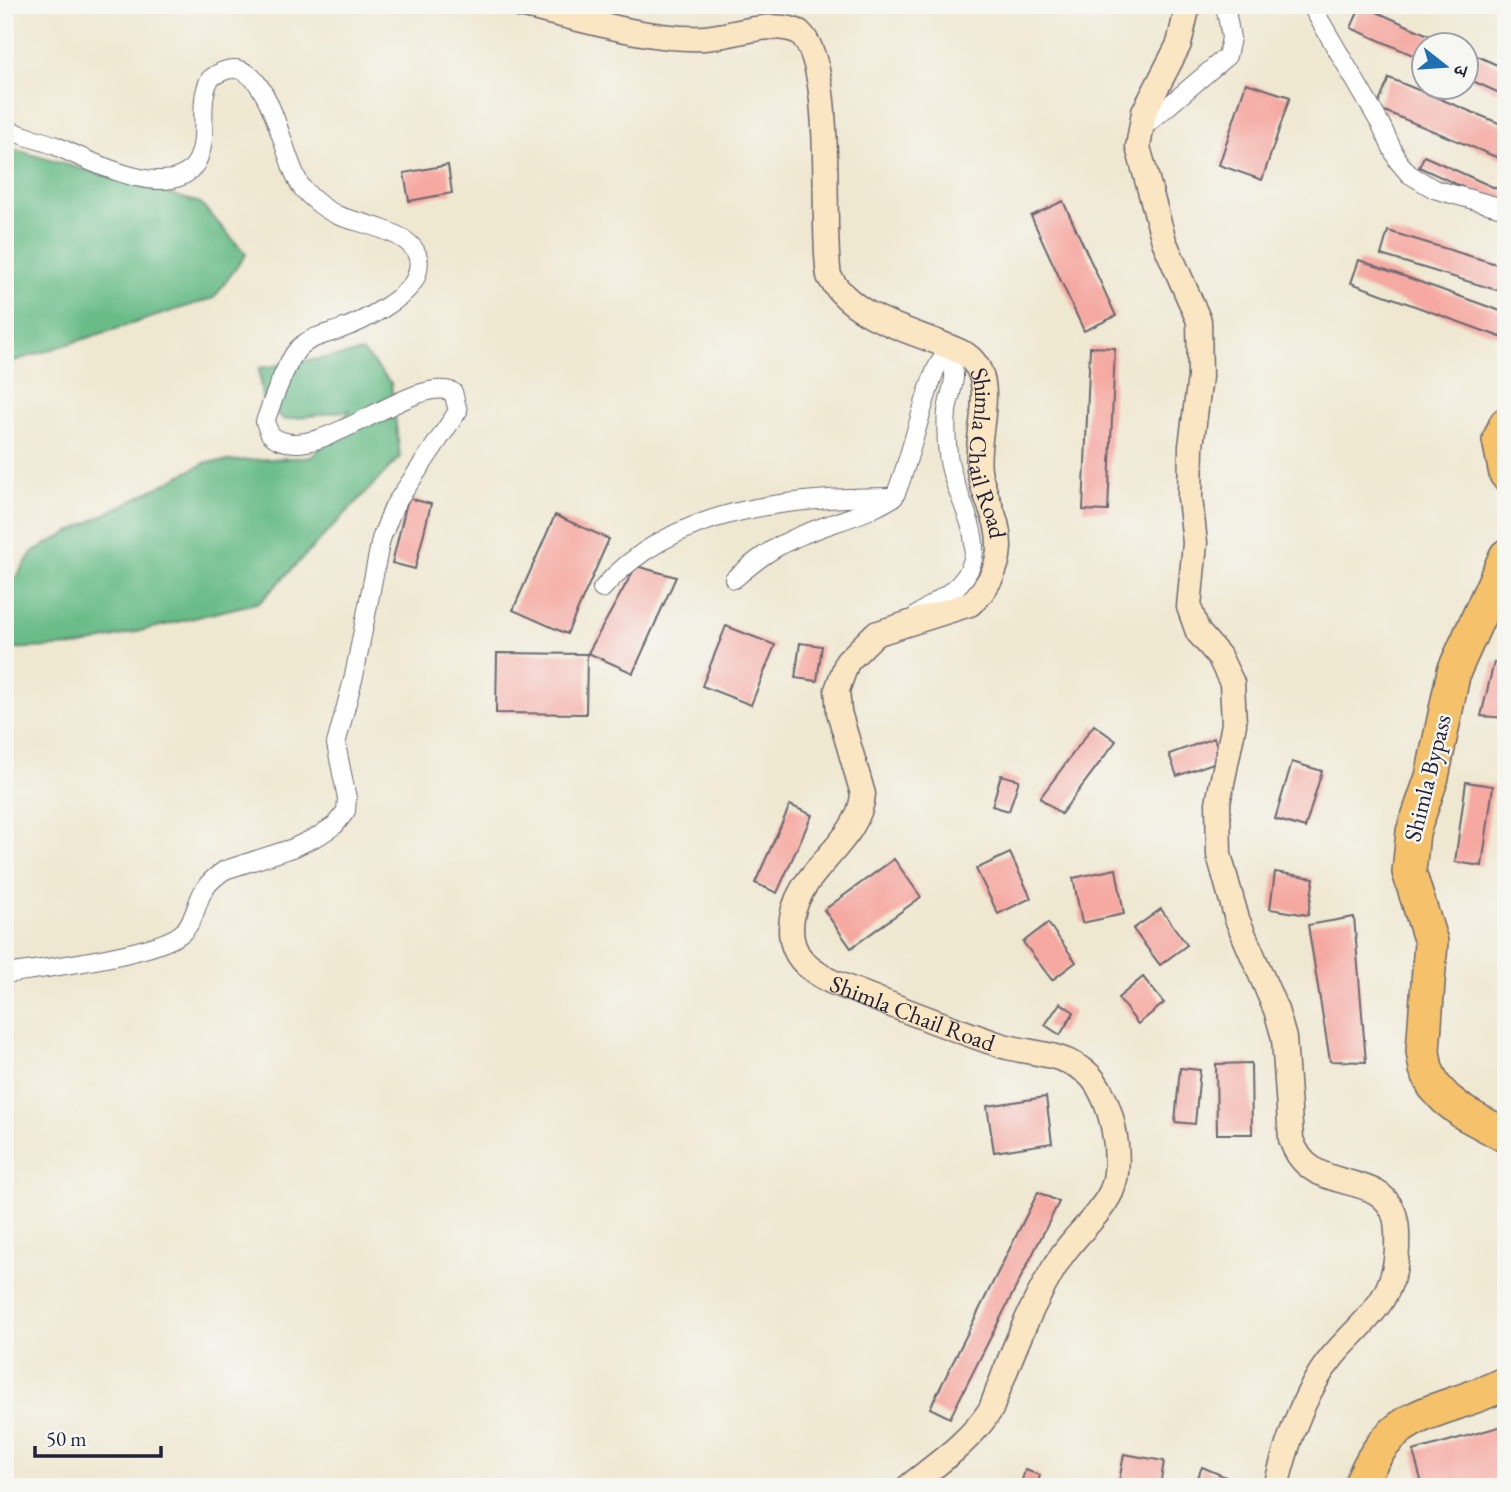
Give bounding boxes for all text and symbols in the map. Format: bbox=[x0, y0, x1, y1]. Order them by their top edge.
north arrow bbox=[1410, 32, 1480, 102]
text: उ bbox=[1447, 61, 1475, 80]
street label: Shimla Chail Road bbox=[963, 363, 1014, 541]
street label: Shimla Bypass bbox=[1396, 711, 1458, 845]
street label: Shimla Chail Road bbox=[826, 967, 1000, 1058]
scale bar bbox=[35, 1415, 161, 1459]
text: 50 m bbox=[46, 1425, 87, 1452]

